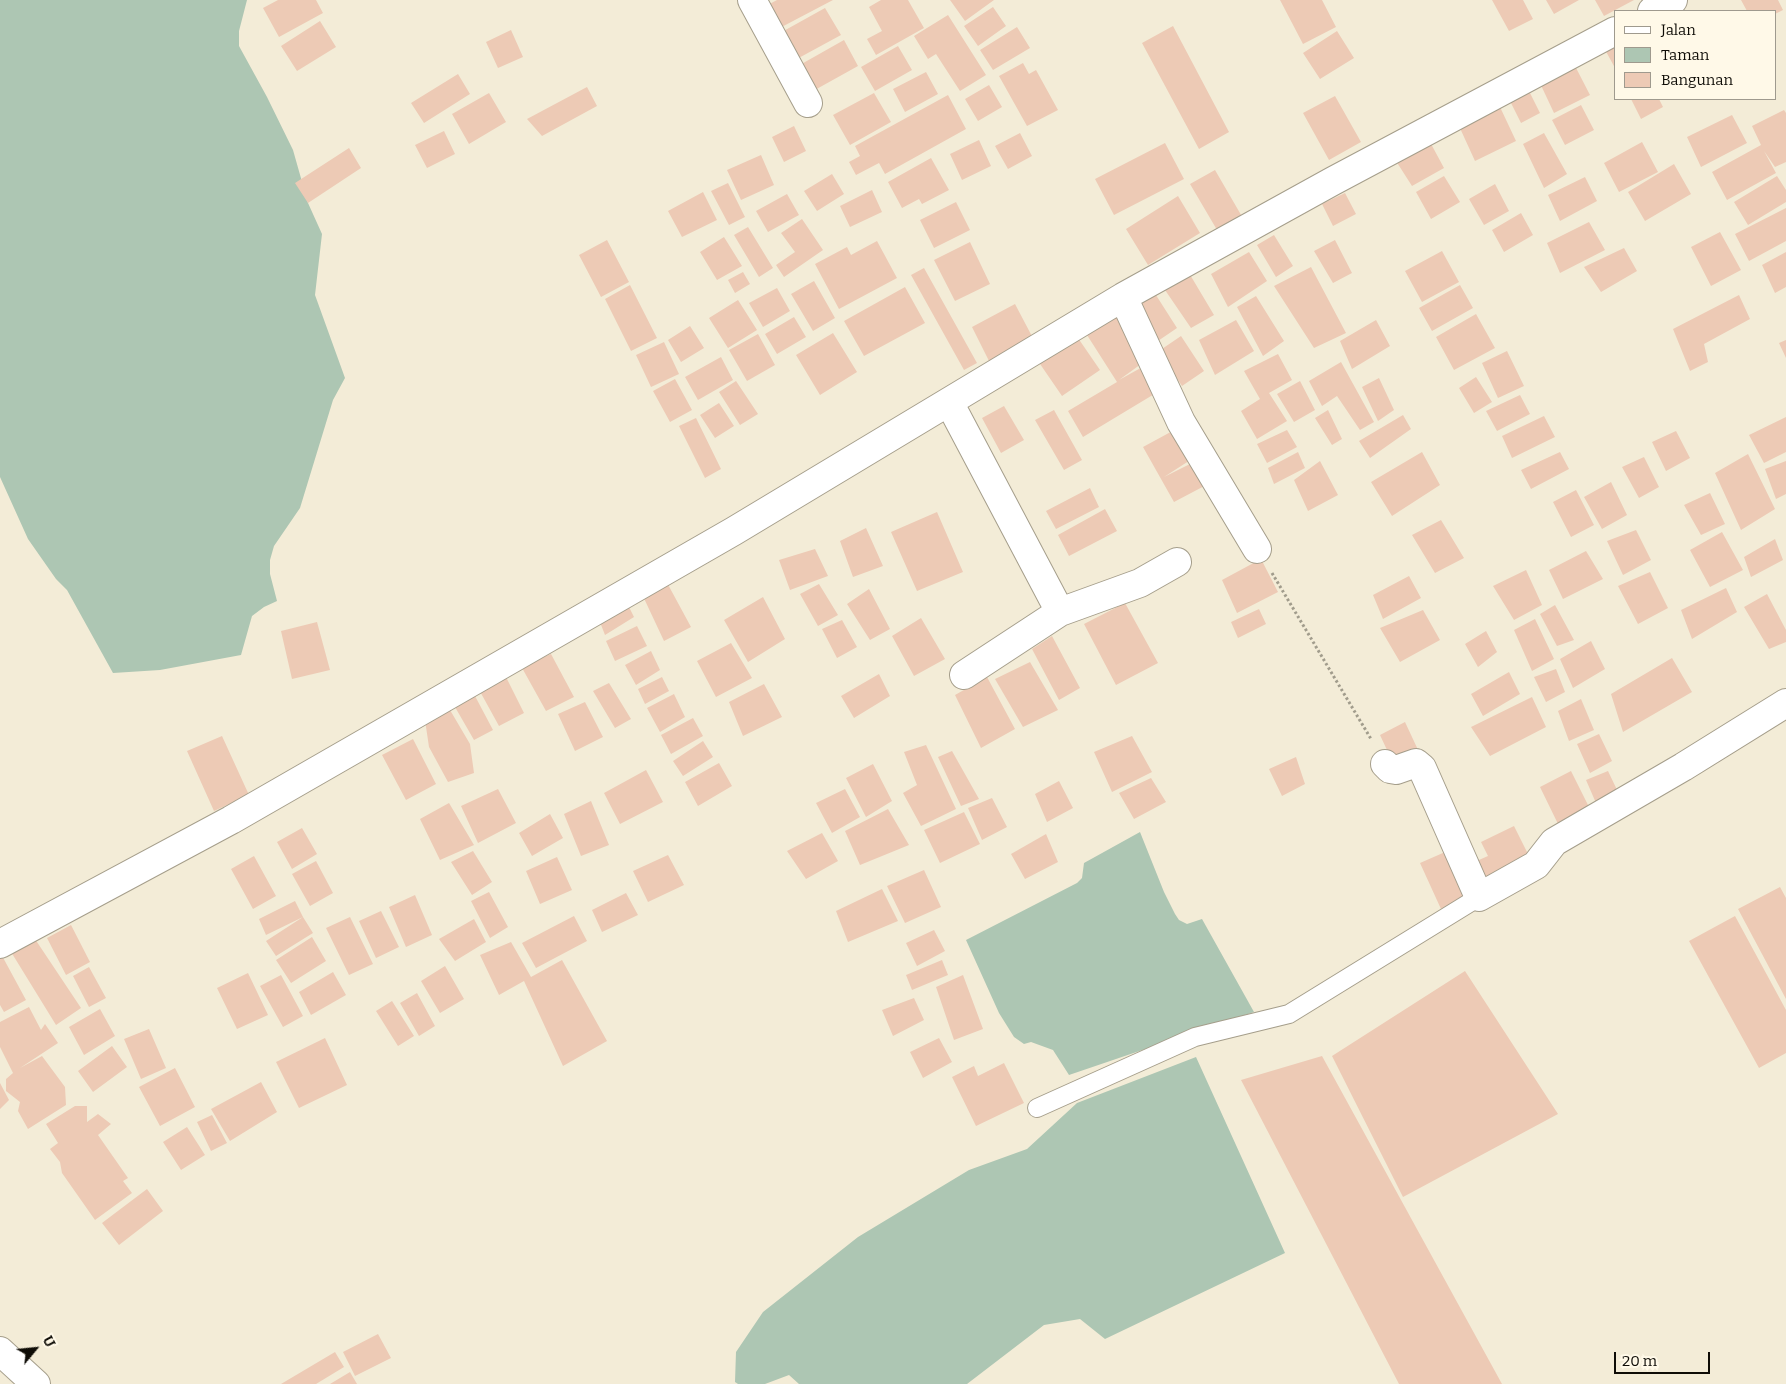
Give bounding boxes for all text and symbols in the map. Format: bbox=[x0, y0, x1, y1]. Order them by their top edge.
legend bbox=[1614, 10, 1776, 100]
text: Jalan bbox=[1661, 21, 1696, 39]
text: Taman bbox=[1661, 46, 1709, 64]
text: Bangunan bbox=[1661, 71, 1733, 89]
north arrow bbox=[10, 1324, 60, 1374]
text: U bbox=[39, 1333, 59, 1350]
scale bar bbox=[1616, 1342, 1712, 1374]
text: 20 m bbox=[1622, 1352, 1657, 1370]

